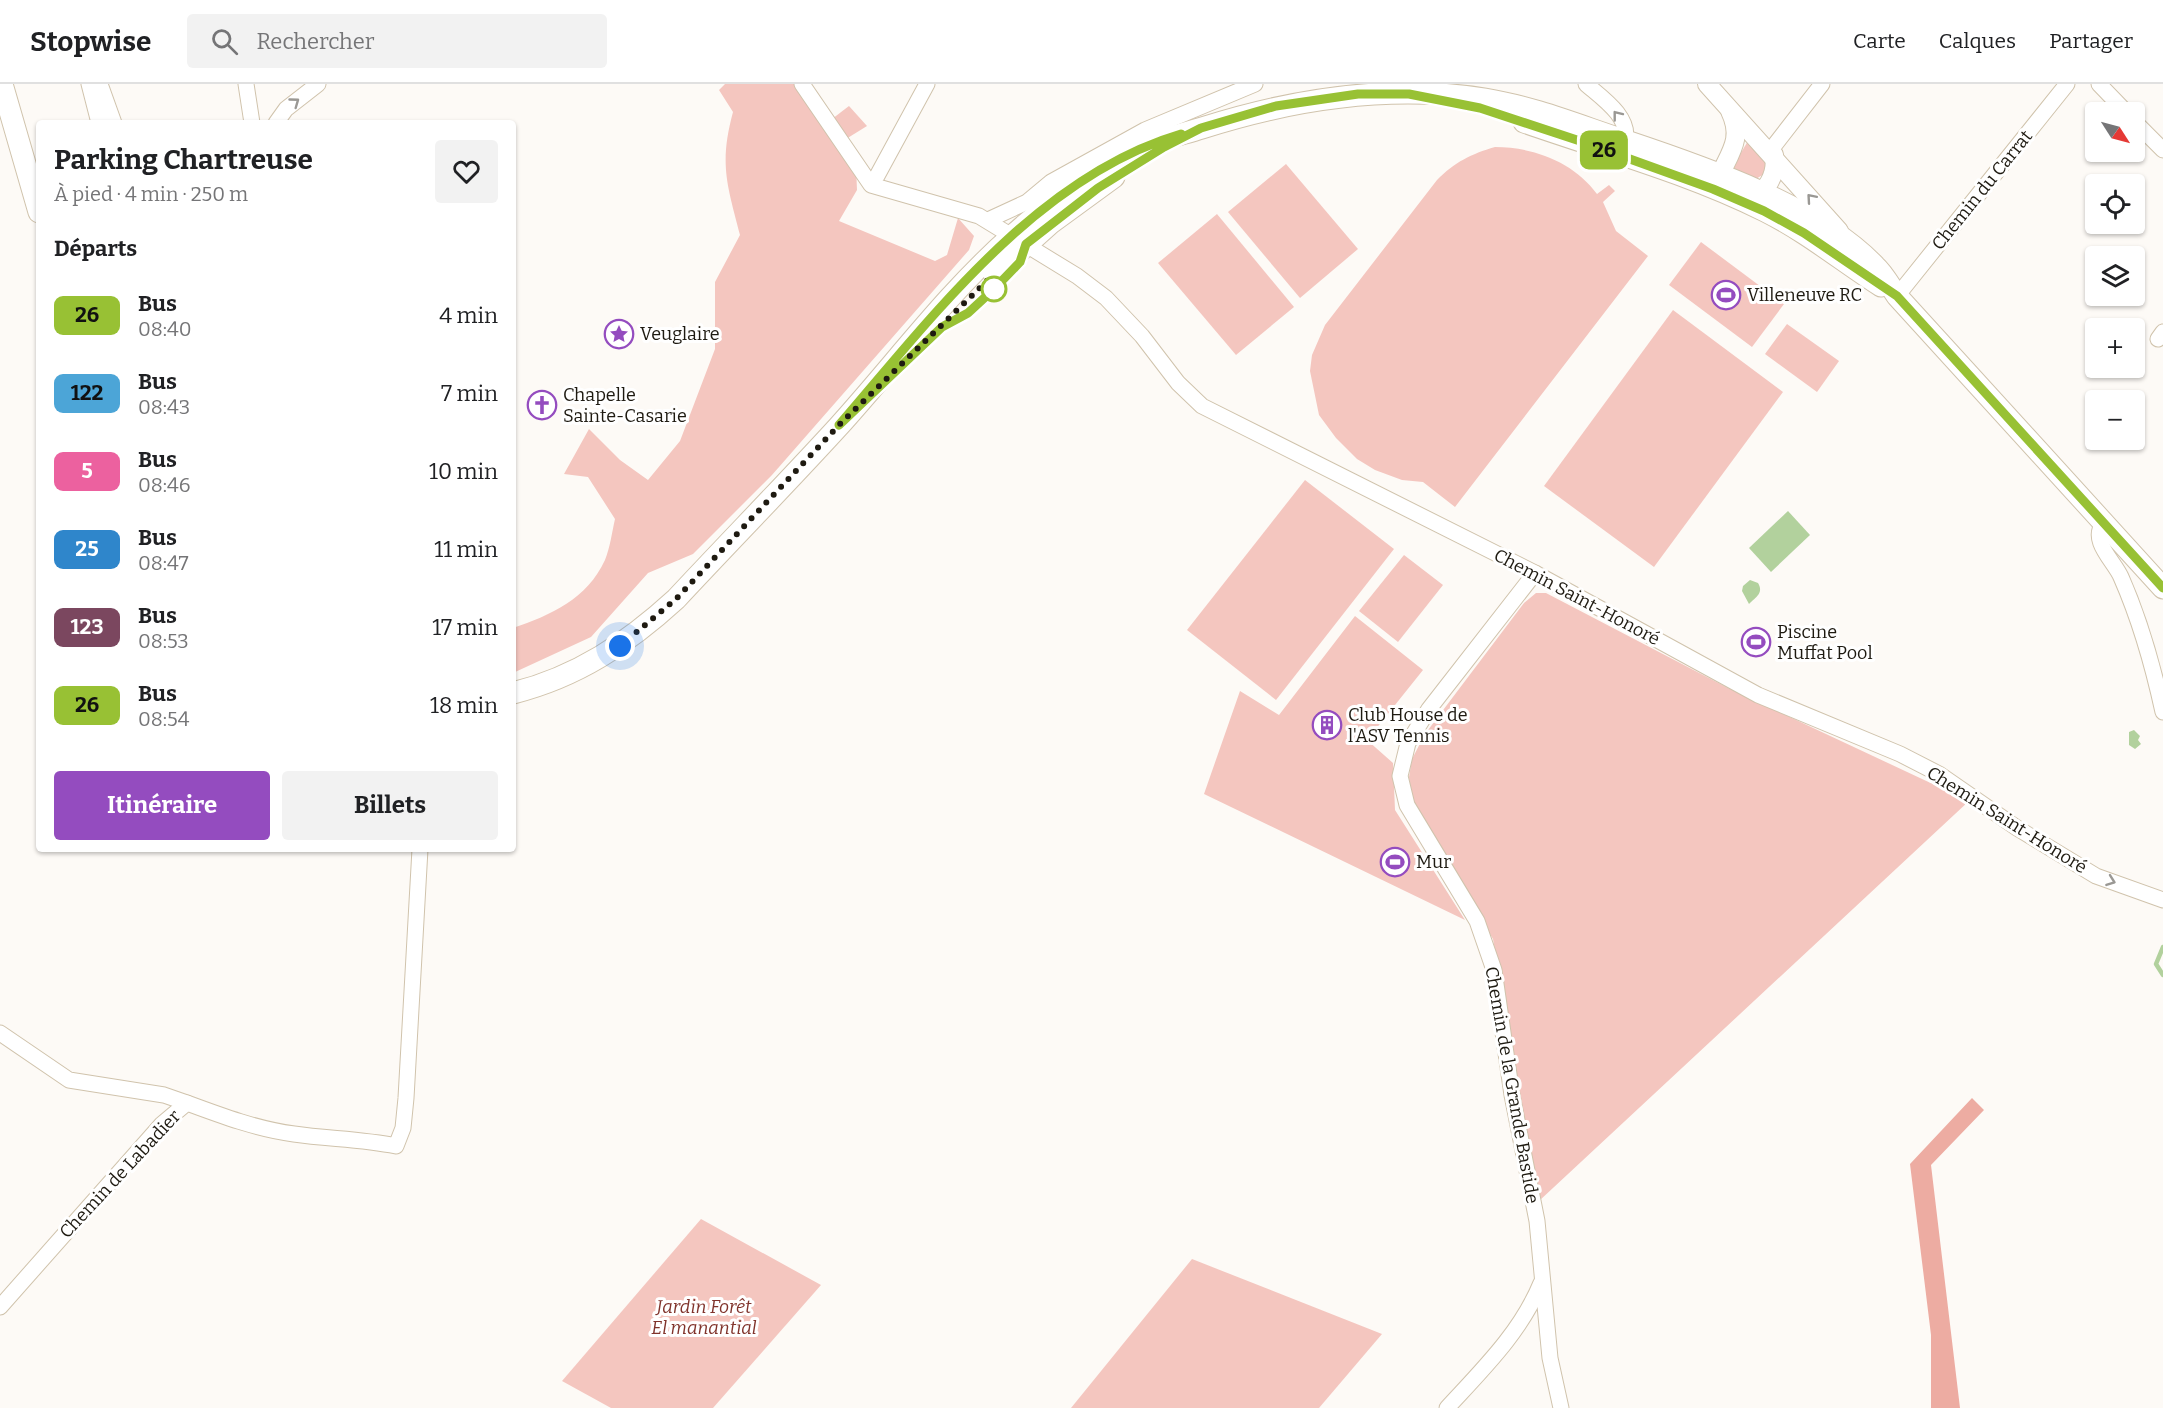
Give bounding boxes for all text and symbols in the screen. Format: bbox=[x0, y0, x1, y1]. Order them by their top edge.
search box bbox=[187, 14, 607, 68]
text: Stopwise bbox=[30, 25, 151, 58]
icon: search bbox=[208, 25, 241, 58]
text: Rechercher bbox=[256, 28, 375, 55]
text: Carte bbox=[1853, 28, 1906, 54]
text: Calques bbox=[1939, 28, 2016, 54]
text: Partager bbox=[2049, 28, 2133, 54]
one-way arrow bbox=[288, 98, 299, 109]
north arrow bbox=[2085, 102, 2145, 162]
map controls bbox=[2085, 102, 2145, 450]
one-way arrow bbox=[1614, 111, 1625, 122]
street label: Chemin du Carrat bbox=[1927, 125, 2037, 254]
line badge: 26 bbox=[1577, 130, 1631, 170]
text: 26 bbox=[1592, 137, 1616, 163]
button: heart bbox=[435, 140, 498, 203]
text: Parking Chartreuse bbox=[54, 143, 313, 176]
button: locate bbox=[2085, 174, 2145, 234]
text: À pied · 4 min · 250 m bbox=[54, 182, 248, 206]
one-way arrow bbox=[1807, 194, 1818, 205]
text: Départs bbox=[54, 235, 137, 262]
button: layers bbox=[2085, 246, 2145, 306]
unlabelled marker bbox=[981, 276, 1007, 302]
sports icon: Villeneuve RC bbox=[1710, 279, 1742, 311]
place label: Villeneuve RC bbox=[1747, 284, 1862, 306]
text: Bus bbox=[138, 290, 177, 317]
text: 26 bbox=[75, 302, 99, 328]
text: 4 min bbox=[439, 302, 498, 329]
text: 08:40 bbox=[138, 317, 192, 341]
place icon: Veuglaire bbox=[603, 318, 635, 350]
button: + bbox=[2085, 318, 2145, 378]
place label: Veuglaire bbox=[640, 323, 720, 345]
text: Bus bbox=[138, 368, 177, 395]
text: 122 bbox=[71, 380, 103, 406]
text: 7 min bbox=[441, 380, 498, 407]
place label: Chapelle Sainte-Casarie bbox=[563, 384, 687, 427]
church icon: Chapelle Sainte-Casarie bbox=[526, 389, 558, 421]
button: − bbox=[2085, 390, 2145, 450]
text: 08:43 bbox=[138, 395, 190, 419]
text: Bus bbox=[138, 446, 177, 473]
text: 5 bbox=[81, 458, 93, 484]
text: 10 min bbox=[429, 458, 498, 485]
text: 08:46 bbox=[138, 473, 190, 497]
text: Bus bbox=[138, 524, 177, 551]
text: 25 bbox=[75, 536, 99, 562]
text: 11 min bbox=[434, 536, 498, 563]
street label: Chemin Saint-Honoré bbox=[1490, 544, 1664, 650]
text: 08:47 bbox=[138, 551, 189, 575]
text: Bus bbox=[138, 602, 177, 629]
text: 123 bbox=[71, 614, 104, 640]
text: 17 min bbox=[432, 614, 498, 641]
place label: Piscine Muffat Pool bbox=[1777, 621, 1873, 664]
sports icon: Piscine Muffat Pool bbox=[1740, 626, 1772, 658]
text: 08:53 bbox=[138, 629, 189, 653]
your location bbox=[605, 631, 635, 661]
text: Bus bbox=[138, 680, 177, 707]
text: 26 bbox=[75, 692, 99, 718]
text: 18 min bbox=[430, 692, 498, 719]
place label: Club House de l'ASV Tennis bbox=[1348, 704, 1468, 747]
text: 08:54 bbox=[138, 707, 189, 731]
building icon: Club House de l'ASV Tennis bbox=[1311, 709, 1343, 741]
street label: Chemin Saint-Honoré bbox=[1923, 762, 2091, 878]
button: Itinéraire bbox=[54, 771, 270, 840]
button: Billets bbox=[282, 771, 498, 840]
sports icon: Mur bbox=[1379, 846, 1411, 878]
place label: Mur bbox=[1416, 851, 1451, 873]
one-way arrow bbox=[2105, 874, 2116, 887]
street label: Chemin de la Grande Bastide bbox=[1480, 965, 1544, 1205]
street label: Chemin de Labadier bbox=[55, 1105, 185, 1243]
park label: Jardin Forêt El manantial bbox=[651, 1296, 757, 1339]

